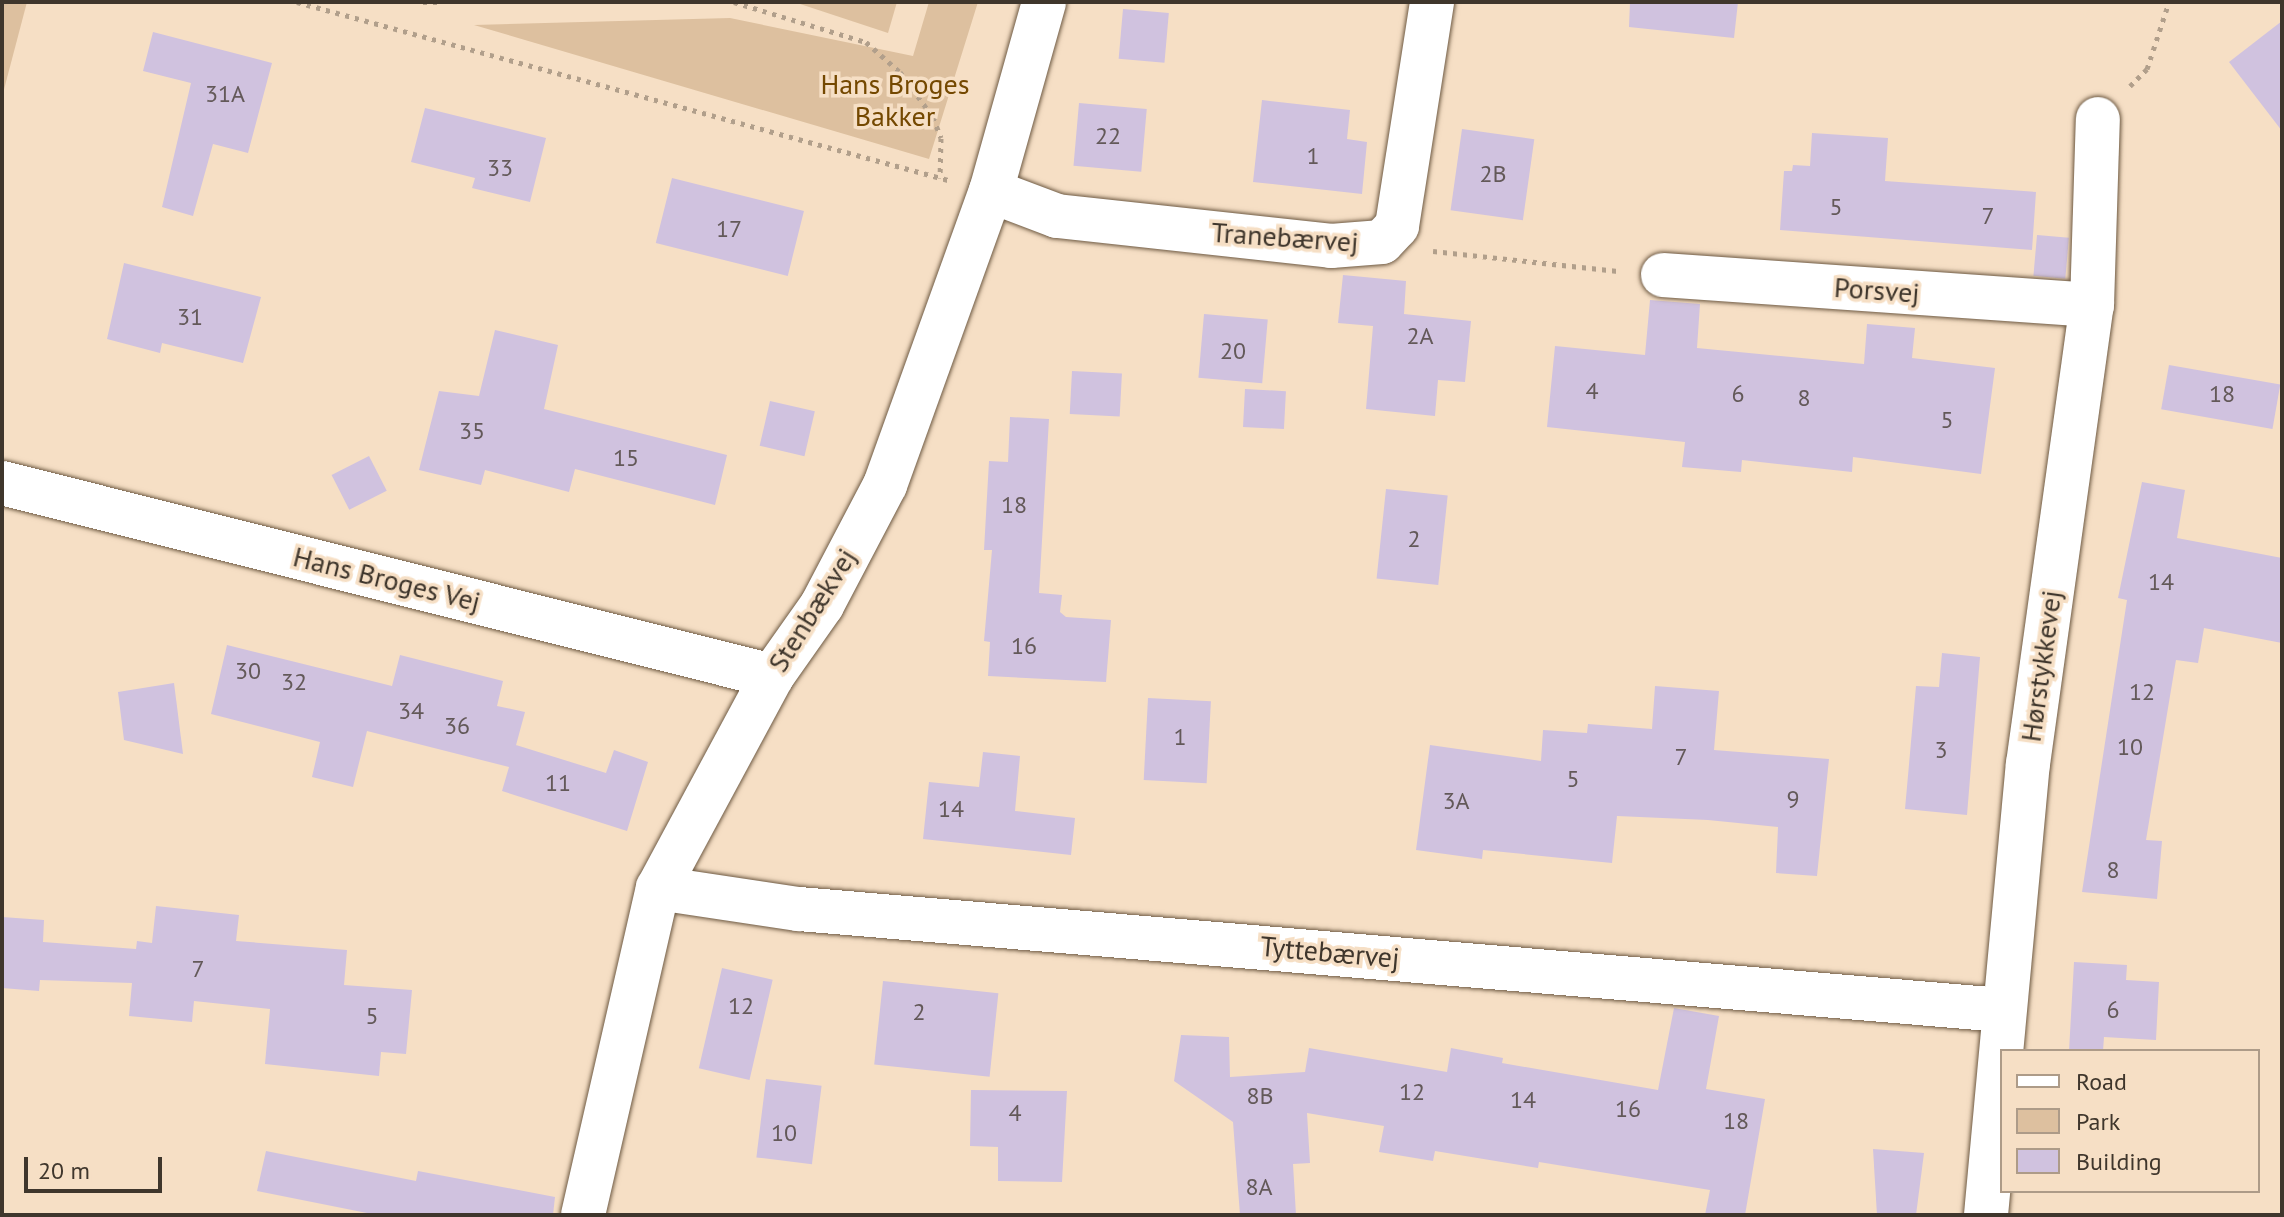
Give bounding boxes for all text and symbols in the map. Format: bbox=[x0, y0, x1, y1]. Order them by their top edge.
park label: Hans Broges Bakker bbox=[820, 67, 970, 133]
house number: 31A bbox=[205, 80, 245, 108]
house number: 22 bbox=[1095, 122, 1121, 150]
house number: 1 bbox=[1306, 142, 1320, 170]
house number: 33 bbox=[487, 154, 513, 182]
house number: 2B bbox=[1479, 160, 1507, 188]
house number: 5 bbox=[1829, 193, 1843, 221]
house number: 7 bbox=[1981, 202, 1995, 230]
house number: 17 bbox=[716, 215, 742, 243]
street label: Tranebærvej bbox=[1210, 215, 1360, 259]
street label: Porsvej bbox=[1833, 270, 1921, 310]
house number: 31 bbox=[177, 303, 203, 331]
house number: 2A bbox=[1406, 322, 1434, 350]
house number: 20 bbox=[1220, 337, 1246, 365]
house number: 4 bbox=[1585, 377, 1599, 405]
house number: 6 bbox=[1731, 380, 1745, 408]
house number: 18 bbox=[2209, 380, 2235, 408]
house number: 8 bbox=[1797, 384, 1811, 412]
house number: 5 bbox=[1940, 406, 1954, 434]
house number: 35 bbox=[459, 417, 485, 445]
house number: 15 bbox=[613, 444, 639, 472]
house number: 18 bbox=[1001, 491, 1027, 519]
house number: 2 bbox=[1407, 525, 1421, 553]
street label: Hans Broges Vej bbox=[289, 539, 485, 619]
street label: Stenbækvej bbox=[761, 542, 863, 678]
house number: 14 bbox=[2148, 568, 2174, 596]
street label: Hørstykkevej bbox=[2014, 588, 2068, 744]
house number: 16 bbox=[1011, 632, 1037, 660]
house number: 30 bbox=[235, 657, 261, 685]
house number: 32 bbox=[281, 668, 307, 696]
house number: 12 bbox=[2129, 678, 2155, 706]
house number: 34 bbox=[398, 697, 424, 725]
house number: 36 bbox=[444, 712, 470, 740]
house number: 1 bbox=[1173, 723, 1187, 751]
house number: 10 bbox=[2117, 733, 2143, 761]
house number: 3 bbox=[1934, 736, 1948, 764]
house number: 7 bbox=[1674, 743, 1688, 771]
house number: 5 bbox=[1566, 765, 1580, 793]
house number: 11 bbox=[545, 769, 571, 797]
house number: 9 bbox=[1786, 785, 1800, 813]
house number: 3A bbox=[1442, 787, 1470, 815]
house number: 14 bbox=[938, 795, 964, 823]
house number: 8 bbox=[2106, 856, 2120, 884]
street label: Tyttebærvej bbox=[1259, 929, 1401, 975]
house number: 7 bbox=[191, 955, 205, 983]
house number: 12 bbox=[728, 992, 754, 1020]
house number: 6 bbox=[2106, 996, 2120, 1024]
house number: 2 bbox=[912, 998, 926, 1026]
house number: 5 bbox=[365, 1002, 379, 1030]
legend bbox=[2000, 1049, 2260, 1193]
text: Road bbox=[2076, 1066, 2127, 1097]
house number: 12 bbox=[1399, 1078, 1425, 1106]
house number: 8B bbox=[1246, 1082, 1274, 1110]
house number: 14 bbox=[1510, 1086, 1536, 1114]
house number: 16 bbox=[1615, 1095, 1641, 1123]
house number: 4 bbox=[1008, 1099, 1022, 1127]
text: Park bbox=[2076, 1106, 2120, 1137]
house number: 18 bbox=[1723, 1107, 1749, 1135]
house number: 10 bbox=[771, 1119, 797, 1147]
scale bar bbox=[28, 1141, 166, 1191]
text: Building bbox=[2076, 1146, 2162, 1177]
text: 20 m bbox=[38, 1155, 90, 1186]
house number: 8A bbox=[1245, 1173, 1273, 1201]

